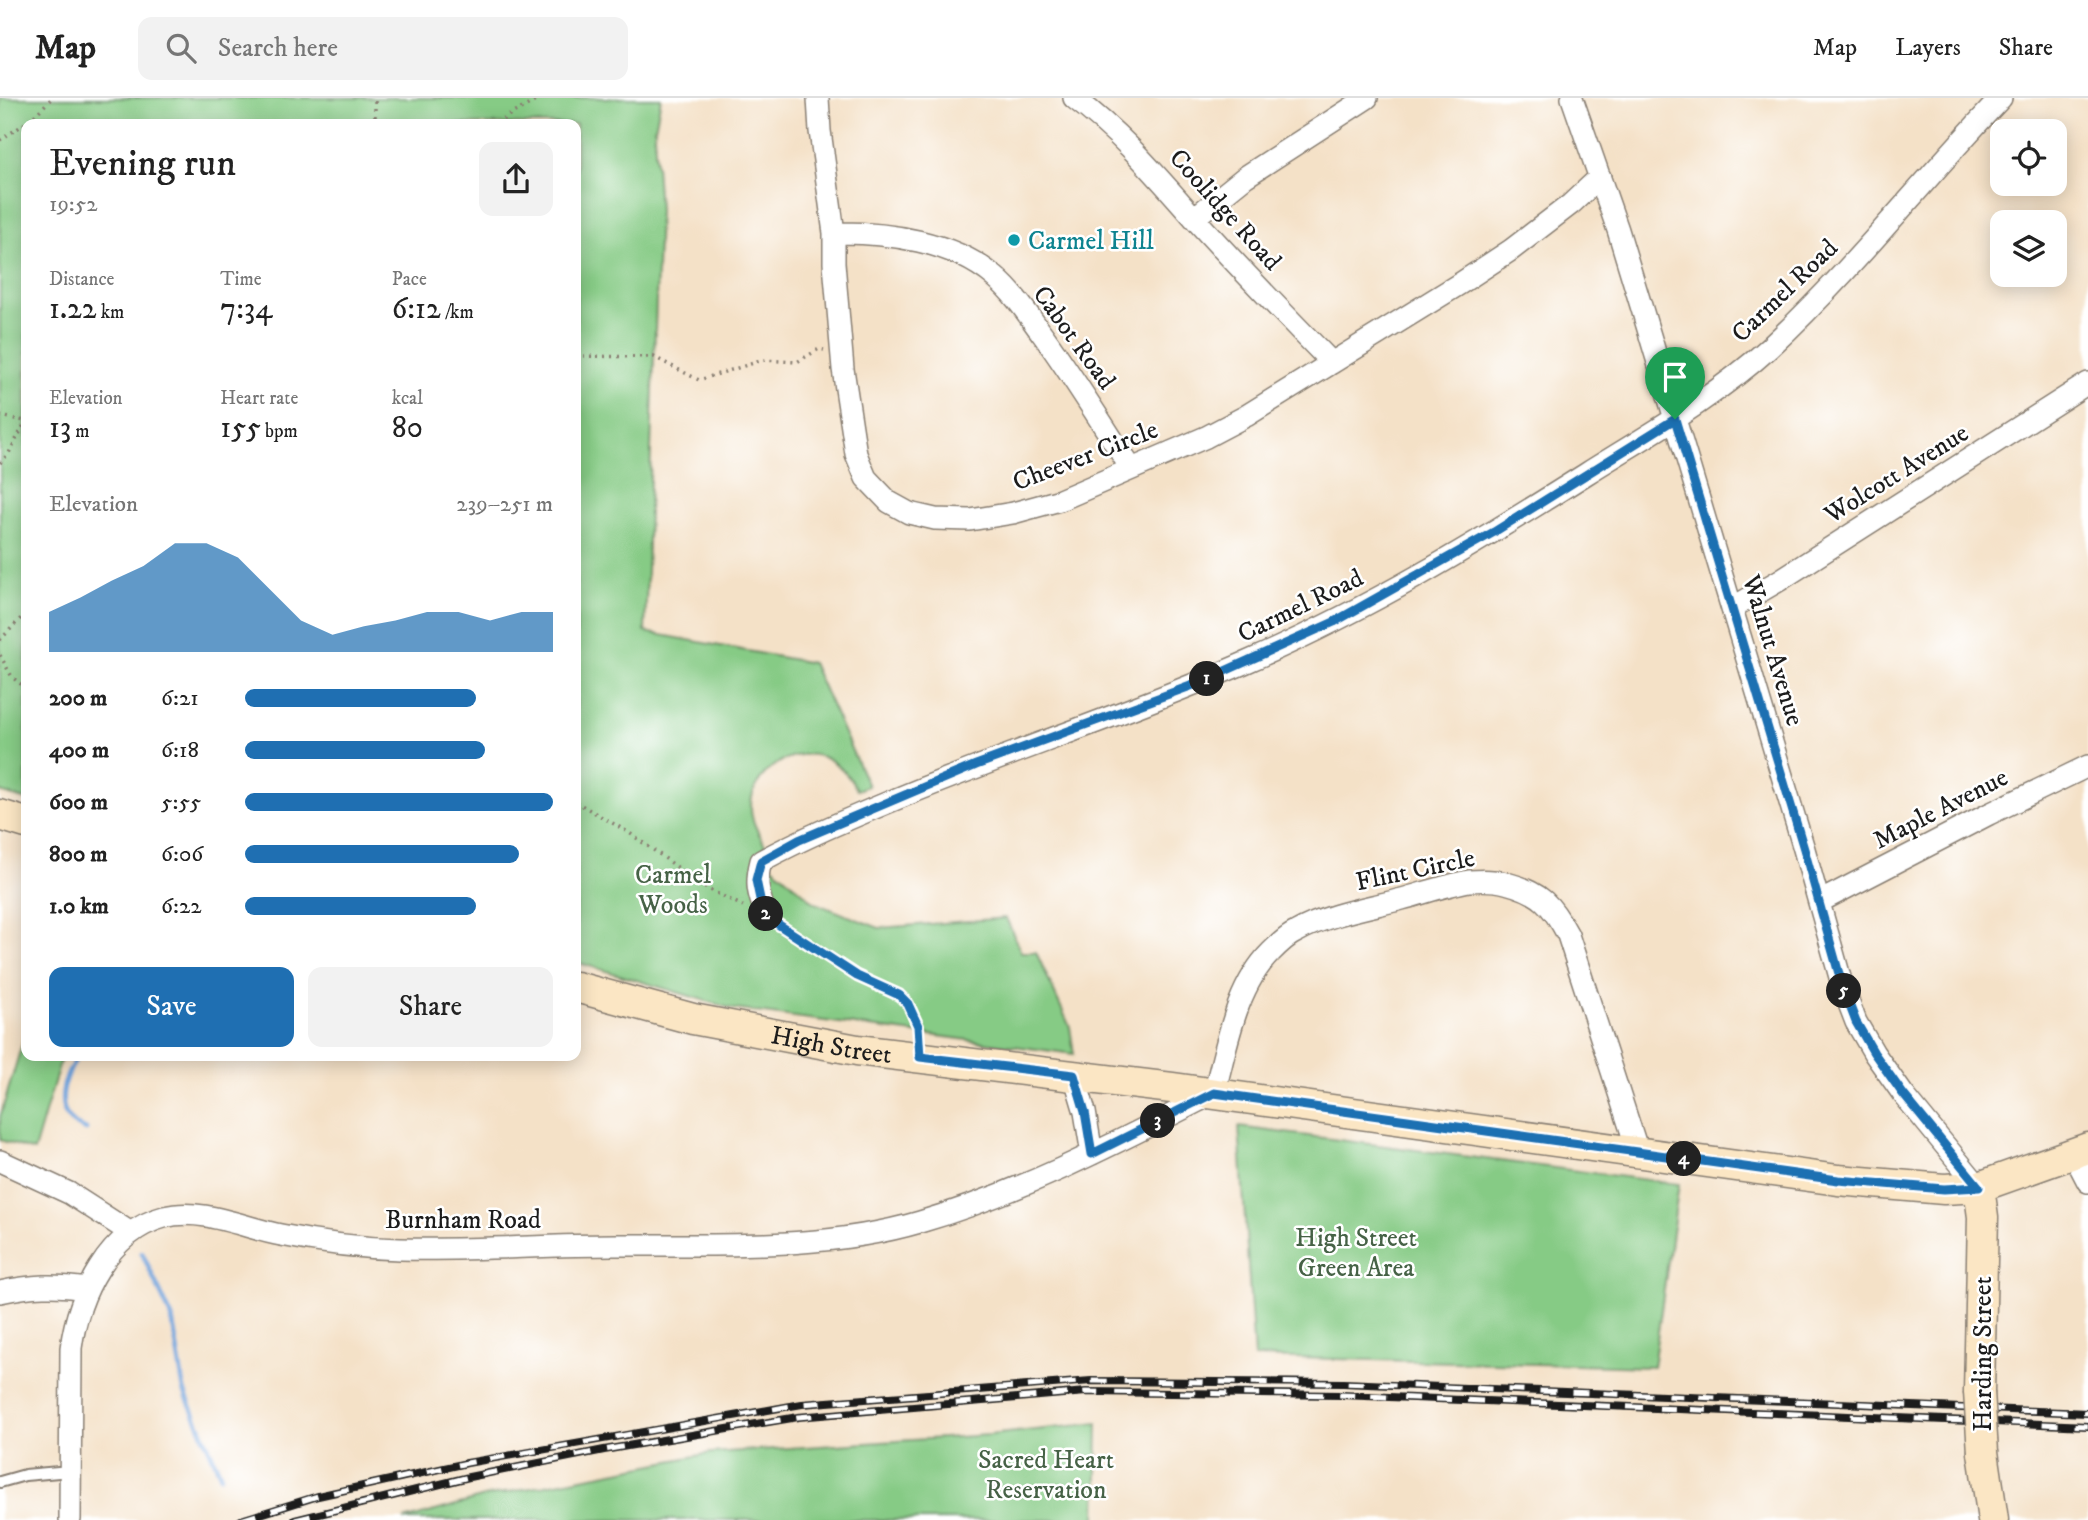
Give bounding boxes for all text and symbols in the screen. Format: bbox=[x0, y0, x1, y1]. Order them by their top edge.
search box bbox=[138, 17, 628, 80]
text: Map bbox=[35, 28, 96, 69]
icon: search bbox=[162, 29, 200, 67]
text: Search here bbox=[218, 32, 338, 65]
text: Map bbox=[1813, 33, 1857, 63]
text: Layers bbox=[1895, 33, 1961, 63]
text: Share bbox=[1999, 33, 2053, 63]
map controls bbox=[1990, 119, 2067, 287]
button: locate bbox=[1990, 119, 2067, 196]
text: Evening run bbox=[49, 140, 236, 188]
button: share bbox=[479, 142, 553, 216]
street label: Coolidge Road bbox=[1161, 142, 1288, 278]
text: 19:52 bbox=[49, 190, 98, 219]
button: layers bbox=[1990, 210, 2067, 287]
place label: Carmel Hill bbox=[1028, 225, 1154, 258]
marker: Carmel Hill bbox=[1006, 232, 1022, 248]
street label: Carmel Road bbox=[1725, 232, 1845, 350]
text: Distance bbox=[49, 268, 114, 291]
text: Time bbox=[220, 268, 262, 291]
text: Pace bbox=[392, 268, 427, 291]
street label: Cabot Road bbox=[1025, 279, 1123, 397]
text: 1.22 bbox=[49, 291, 97, 328]
text: 7:34 bbox=[220, 291, 272, 328]
text: 6:12 bbox=[392, 291, 441, 328]
text: km bbox=[97, 301, 124, 324]
text: /km bbox=[441, 301, 474, 324]
pin bbox=[1645, 347, 1705, 419]
icon: arrive bbox=[1656, 358, 1694, 396]
text: Elevation bbox=[49, 387, 123, 410]
text: Heart rate bbox=[220, 387, 298, 410]
text: kcal bbox=[392, 387, 423, 410]
text: 13 bbox=[49, 410, 71, 447]
text: 155 bbox=[220, 410, 261, 447]
text: 80 bbox=[392, 410, 423, 447]
street label: Cheever Circle bbox=[1008, 414, 1163, 499]
street label: Wolcott Avenue bbox=[1818, 417, 1975, 532]
text: m bbox=[71, 420, 90, 443]
text: bpm bbox=[261, 420, 298, 443]
text: Elevation bbox=[49, 490, 138, 519]
text: 239–251 m bbox=[456, 490, 553, 519]
street label: Carmel Road bbox=[1233, 562, 1369, 651]
street label: Walnut Avenue bbox=[1734, 570, 1811, 730]
pin: 1 bbox=[1190, 662, 1224, 696]
text: 1 bbox=[1203, 667, 1210, 690]
text: 200 m bbox=[49, 684, 107, 713]
text: 6:21 bbox=[161, 684, 199, 713]
text: 400 m bbox=[49, 736, 109, 765]
text: 6:18 bbox=[161, 736, 199, 765]
street label: Maple Avenue bbox=[1868, 761, 2014, 857]
text: 600 m bbox=[49, 788, 108, 817]
text: 5:55 bbox=[161, 788, 201, 817]
text: 800 m bbox=[49, 840, 107, 869]
text: 6:06 bbox=[161, 840, 203, 869]
street label: Flint Circle bbox=[1353, 842, 1478, 899]
park label: Carmel Woods bbox=[635, 859, 711, 922]
text: 1.0 km bbox=[49, 892, 109, 921]
text: 6:22 bbox=[161, 892, 202, 921]
pin: 2 bbox=[748, 896, 784, 932]
text: 2 bbox=[761, 902, 770, 925]
button: Save bbox=[49, 967, 294, 1047]
button: Share bbox=[308, 967, 553, 1047]
pin: 5 bbox=[1826, 974, 1862, 1008]
text: 5 bbox=[1839, 979, 1848, 1002]
street label: High Street bbox=[768, 1019, 893, 1072]
pin: 3 bbox=[1140, 1104, 1176, 1138]
text: 3 bbox=[1154, 1109, 1161, 1132]
pin: 4 bbox=[1666, 1142, 1702, 1176]
text: 4 bbox=[1678, 1147, 1689, 1170]
street label: Burnham Road bbox=[385, 1204, 541, 1237]
park label: High Street Green Area bbox=[1295, 1222, 1417, 1285]
street label: Harding Street bbox=[1967, 1276, 2000, 1432]
park label: Sacred Heart Reservation bbox=[978, 1444, 1114, 1507]

